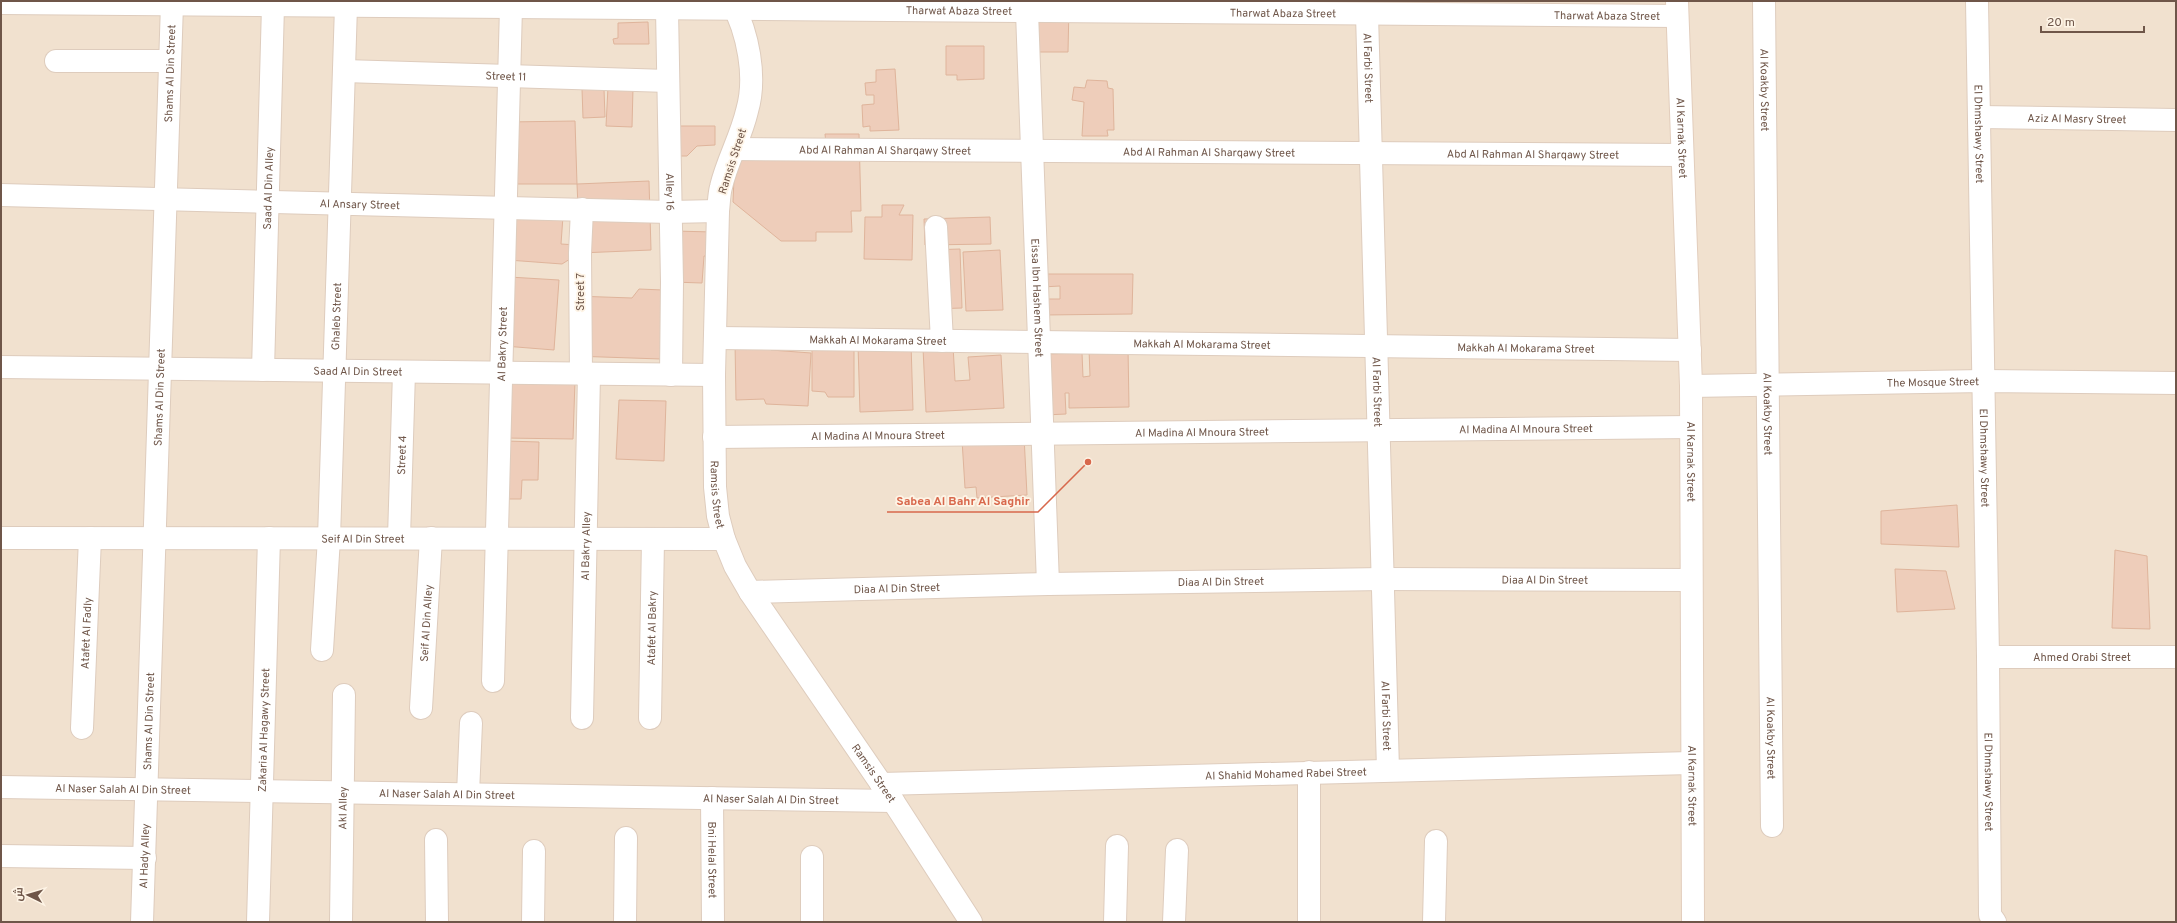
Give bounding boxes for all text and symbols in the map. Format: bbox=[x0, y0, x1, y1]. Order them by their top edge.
street label: Tharwat Abaza Street bbox=[906, 4, 1012, 19]
street label: Tharwat Abaza Street bbox=[1230, 7, 1336, 21]
scale bar bbox=[2041, 8, 2144, 34]
street label: Tharwat Abaza Street bbox=[1554, 9, 1660, 24]
text: 20 m bbox=[2047, 15, 2075, 31]
street label: Shams Al Din Street bbox=[162, 24, 179, 123]
street label: Al Farbi Street bbox=[1360, 33, 1375, 103]
street label: Al Koakby Street bbox=[1756, 49, 1771, 131]
street label: Street 11 bbox=[485, 69, 527, 85]
street label: El Dhmshawy Street bbox=[1970, 84, 1986, 184]
street label: Al Karnak Street bbox=[1673, 97, 1689, 179]
street label: Aziz Al Masry Street bbox=[2027, 112, 2127, 127]
street label: Ramsis Street bbox=[716, 127, 750, 196]
street label: Abd Al Rahman Al Sharqawy Street bbox=[799, 143, 971, 158]
street label: Abd Al Rahman Al Sharqawy Street bbox=[1123, 145, 1295, 161]
street label: Saad Al Din Alley bbox=[261, 146, 277, 230]
street label: Abd Al Rahman Al Sharqawy Street bbox=[1447, 148, 1619, 163]
street label: Alley 16 bbox=[662, 173, 677, 211]
street label: Al Ansary Street bbox=[320, 197, 400, 213]
street label: Eissa Ibn Hashem Street bbox=[1027, 238, 1046, 358]
street label: Street 7 bbox=[574, 273, 588, 311]
street label: Ghaleb Street bbox=[329, 282, 345, 350]
street label: Al Bakry Street bbox=[495, 306, 511, 382]
street label: Makkah Al Mokarama Street bbox=[809, 333, 947, 349]
street label: Makkah Al Mokarama Street bbox=[1133, 337, 1271, 353]
street label: Makkah Al Mokarama Street bbox=[1457, 341, 1595, 357]
street label: Shams Al Din Street bbox=[152, 348, 169, 446]
street label: Al Farbi Street bbox=[1369, 357, 1384, 427]
street label: Saad Al Din Street bbox=[313, 365, 403, 380]
street label: Al Koakby Street bbox=[1760, 373, 1774, 455]
street label: The Mosque Street bbox=[1887, 375, 1979, 391]
street label: El Dhmshawy Street bbox=[1976, 408, 1991, 508]
street label: Al Karnak Street bbox=[1683, 421, 1697, 502]
street label: Al Madina Al Mnoura Street bbox=[1459, 422, 1593, 437]
street label: Al Madina Al Mnoura Street bbox=[1135, 425, 1269, 441]
street label: Al Madina Al Mnoura Street bbox=[811, 429, 945, 444]
street label: Street 4 bbox=[395, 435, 410, 475]
street label: Ramsis Street bbox=[707, 460, 727, 530]
callout: Sabea Al Bahr Al Saghir bbox=[887, 488, 1038, 512]
text: Sabea Al Bahr Al Saghir bbox=[896, 494, 1030, 510]
street label: Al Bakry Alley bbox=[579, 511, 594, 581]
street label: Seif Al Din Street bbox=[321, 532, 405, 547]
street label: Diaa Al Din Street bbox=[1502, 573, 1588, 588]
street label: Diaa Al Din Street bbox=[1178, 575, 1264, 590]
street label: Diaa Al Din Street bbox=[854, 581, 940, 597]
street label: Seif Al Din Alley bbox=[418, 584, 436, 662]
street label: Atafet Al Bakry bbox=[645, 590, 660, 666]
street label: Atafet Al Fadly bbox=[78, 597, 96, 669]
street label: Ahmed Orabi Street bbox=[2033, 651, 2131, 665]
street label: Zakaria Al Hagawy Street bbox=[256, 668, 273, 792]
street label: Shams Al Din Street bbox=[141, 672, 158, 770]
street label: Al Farbi Street bbox=[1378, 680, 1393, 751]
street label: Al Koakby Street bbox=[1763, 697, 1778, 779]
street label: El Dhmshawy Street bbox=[1981, 732, 1995, 831]
street label: Ramsis Street bbox=[848, 742, 898, 806]
street label: Al Karnak Street bbox=[1684, 745, 1699, 826]
street label: Al Shahid Mohamed Rabei Street bbox=[1205, 765, 1367, 784]
street label: Al Naser Salah Al Din Street bbox=[55, 782, 191, 798]
street label: Akl Alley bbox=[336, 786, 351, 830]
street label: Al Naser Salah Al Din Street bbox=[379, 787, 515, 803]
street label: Al Naser Salah Al Din Street bbox=[703, 792, 839, 808]
street label: Bni Helal Street bbox=[704, 821, 719, 899]
street label: Al Hady Alley bbox=[137, 823, 153, 889]
north arrow bbox=[8, 875, 48, 915]
text: ش bbox=[11, 887, 27, 902]

